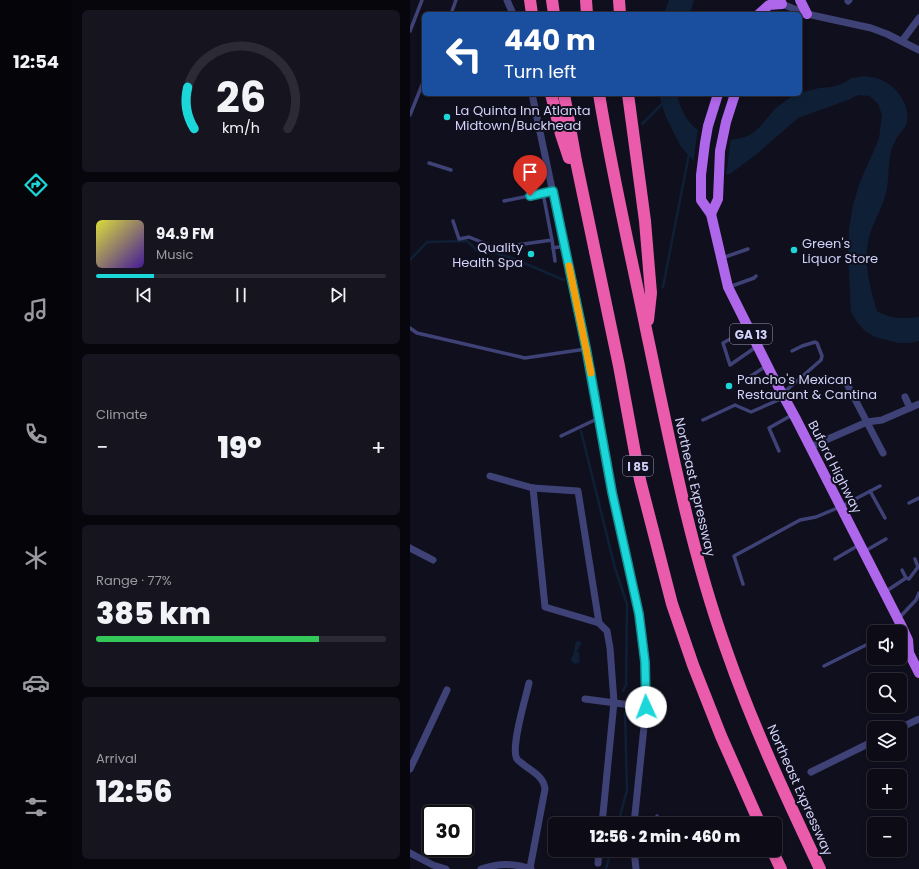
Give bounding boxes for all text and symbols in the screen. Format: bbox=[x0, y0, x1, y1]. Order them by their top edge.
text: 440 m bbox=[504, 21, 596, 60]
icon: left bbox=[438, 28, 490, 80]
text: 12:54 bbox=[13, 49, 59, 74]
text: Turn left bbox=[504, 59, 576, 84]
text: 26 bbox=[216, 68, 266, 127]
place label: La Quinta Inn Atlanta Midtown/Buckhead bbox=[455, 101, 591, 135]
marker: La Quinta Inn Atlanta Midtown/Buckhead bbox=[442, 112, 452, 122]
text: km/h bbox=[222, 117, 260, 137]
pin bbox=[513, 155, 547, 196]
icon: arrive bbox=[519, 161, 541, 183]
icon: directions bbox=[22, 171, 50, 199]
text: 94.9 FM bbox=[156, 223, 214, 244]
place label: Green's Liquor Store bbox=[802, 234, 878, 268]
place label: Quality Health Spa bbox=[452, 238, 524, 272]
text: Music bbox=[156, 245, 193, 264]
marker: Green's Liquor Store bbox=[789, 245, 799, 255]
marker: Quality Health Spa bbox=[526, 249, 536, 259]
icon: previous bbox=[133, 284, 155, 306]
icon: pause bbox=[230, 284, 252, 306]
icon: next bbox=[327, 284, 349, 306]
icon: music bbox=[22, 296, 50, 324]
road number: GA 13 bbox=[730, 324, 772, 344]
place label: Pancho's Mexican Restaurant & Cantina bbox=[737, 370, 877, 404]
marker: Pancho's Mexican Restaurant & Cantina bbox=[724, 381, 734, 391]
text: Climate bbox=[96, 405, 147, 424]
street label: Northeast Expressway bbox=[670, 416, 720, 559]
street label: Buford Highway bbox=[803, 417, 867, 517]
icon: phone bbox=[22, 420, 50, 448]
text: 19° bbox=[217, 426, 262, 469]
text: − bbox=[96, 432, 108, 463]
text: + bbox=[371, 432, 386, 463]
road number: I 85 bbox=[623, 456, 653, 476]
icon: climate bbox=[22, 544, 50, 572]
text: Range · 77% bbox=[96, 571, 172, 590]
text: 385 km bbox=[96, 592, 211, 635]
map controls bbox=[867, 625, 907, 857]
button: sound bbox=[867, 625, 907, 665]
icon: car bbox=[22, 669, 50, 697]
button: search bbox=[867, 673, 907, 713]
position arrow bbox=[625, 686, 667, 728]
street label: Northeast Expressway bbox=[762, 721, 838, 859]
button: layers bbox=[867, 721, 907, 761]
text: Arrival bbox=[96, 749, 137, 768]
button: + bbox=[867, 769, 907, 809]
text: 12:56 bbox=[96, 770, 172, 813]
icon: filters bbox=[22, 793, 50, 821]
speed limit sign: 30 bbox=[422, 805, 474, 857]
button: − bbox=[867, 817, 907, 857]
text: 12:56 · 2 min · 460 m bbox=[590, 826, 740, 847]

